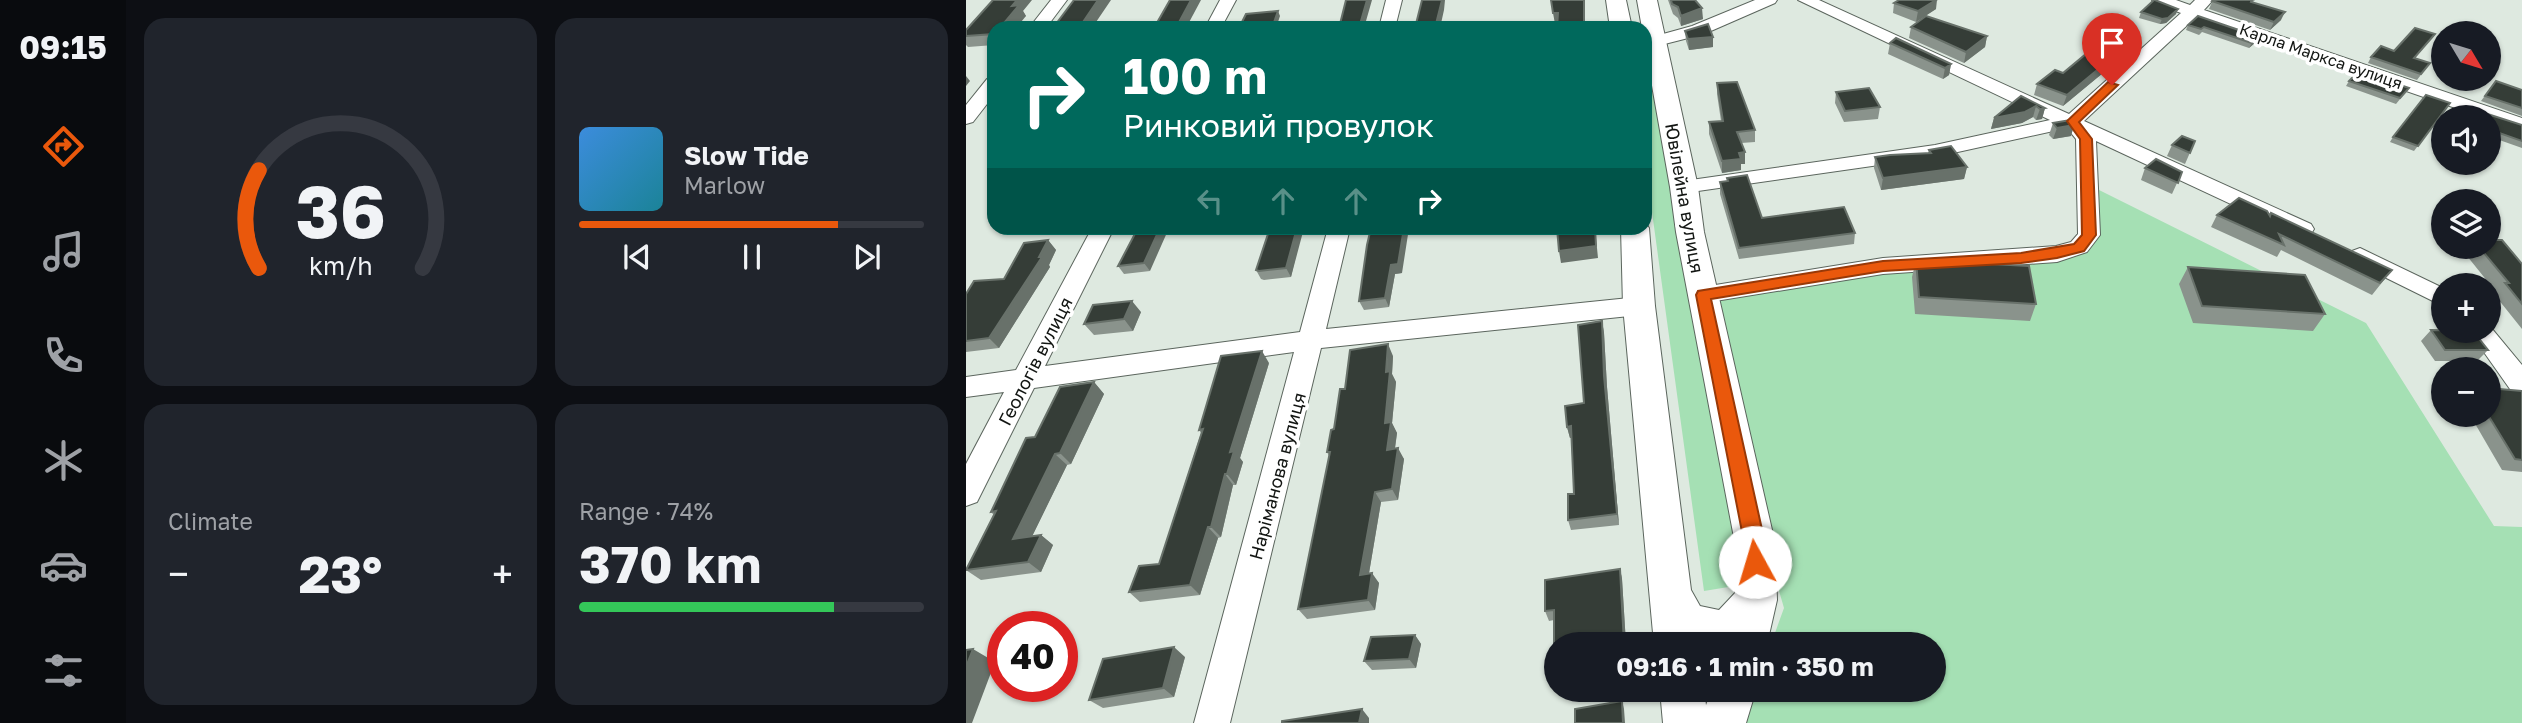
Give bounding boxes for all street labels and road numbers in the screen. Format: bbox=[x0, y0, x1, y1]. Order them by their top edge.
street label: Карла Маркса вулиця bbox=[2237, 19, 2405, 93]
street label: Ювілейна вулиця bbox=[1661, 121, 1709, 275]
street label: Геологів вулиця bbox=[993, 293, 1077, 429]
street label: Наріманова вулиця bbox=[1244, 390, 1310, 562]

